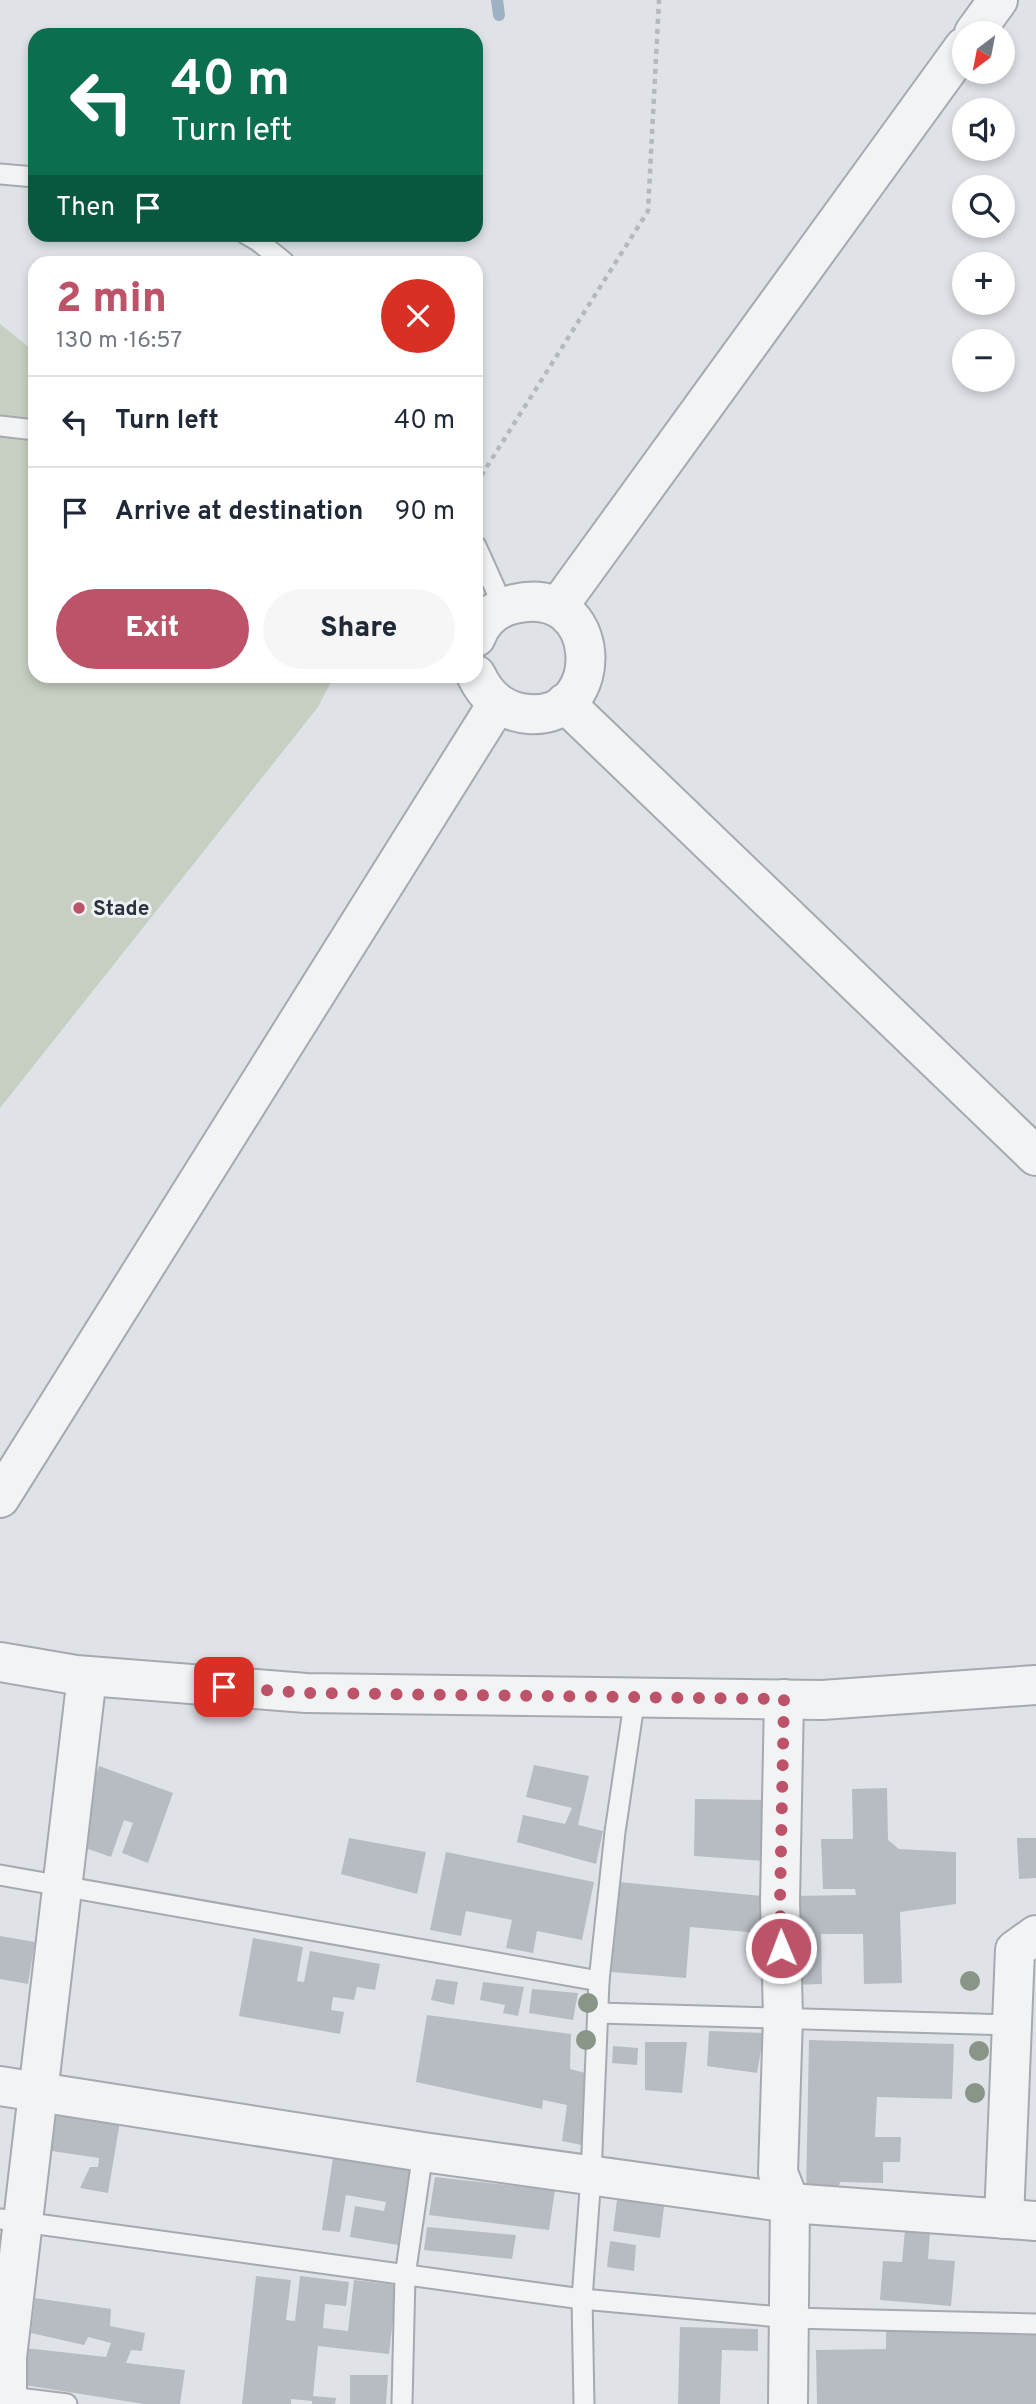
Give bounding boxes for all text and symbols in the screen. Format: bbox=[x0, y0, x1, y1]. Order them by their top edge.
north arrow bbox=[952, 21, 1015, 84]
map controls bbox=[952, 21, 1015, 392]
text: 40 m bbox=[171, 51, 290, 113]
icon: left bbox=[56, 56, 147, 147]
button: sound bbox=[952, 98, 1015, 161]
text: Turn left bbox=[171, 112, 292, 152]
button: search bbox=[952, 175, 1015, 238]
icon: arrive bbox=[129, 189, 167, 227]
text: Then bbox=[56, 192, 115, 225]
button: + bbox=[952, 252, 1015, 315]
text: 2 min bbox=[56, 274, 167, 327]
button: close bbox=[381, 279, 455, 353]
text: 130 m · 16:57 bbox=[56, 327, 182, 356]
button: − bbox=[952, 329, 1015, 392]
icon: left bbox=[56, 403, 94, 441]
text: Turn left bbox=[115, 405, 219, 438]
text: 40 m bbox=[394, 405, 455, 438]
icon: arrive bbox=[56, 494, 94, 532]
text: Arrive at destination bbox=[115, 496, 363, 529]
text: 90 m bbox=[395, 496, 455, 529]
button: Exit bbox=[56, 589, 249, 669]
button: Share bbox=[263, 589, 455, 669]
place label: Stade bbox=[93, 896, 149, 923]
marker: Stade bbox=[71, 900, 87, 916]
pin bbox=[194, 1657, 254, 1717]
icon: arrive bbox=[205, 1668, 243, 1706]
position arrow bbox=[744, 1911, 818, 1985]

